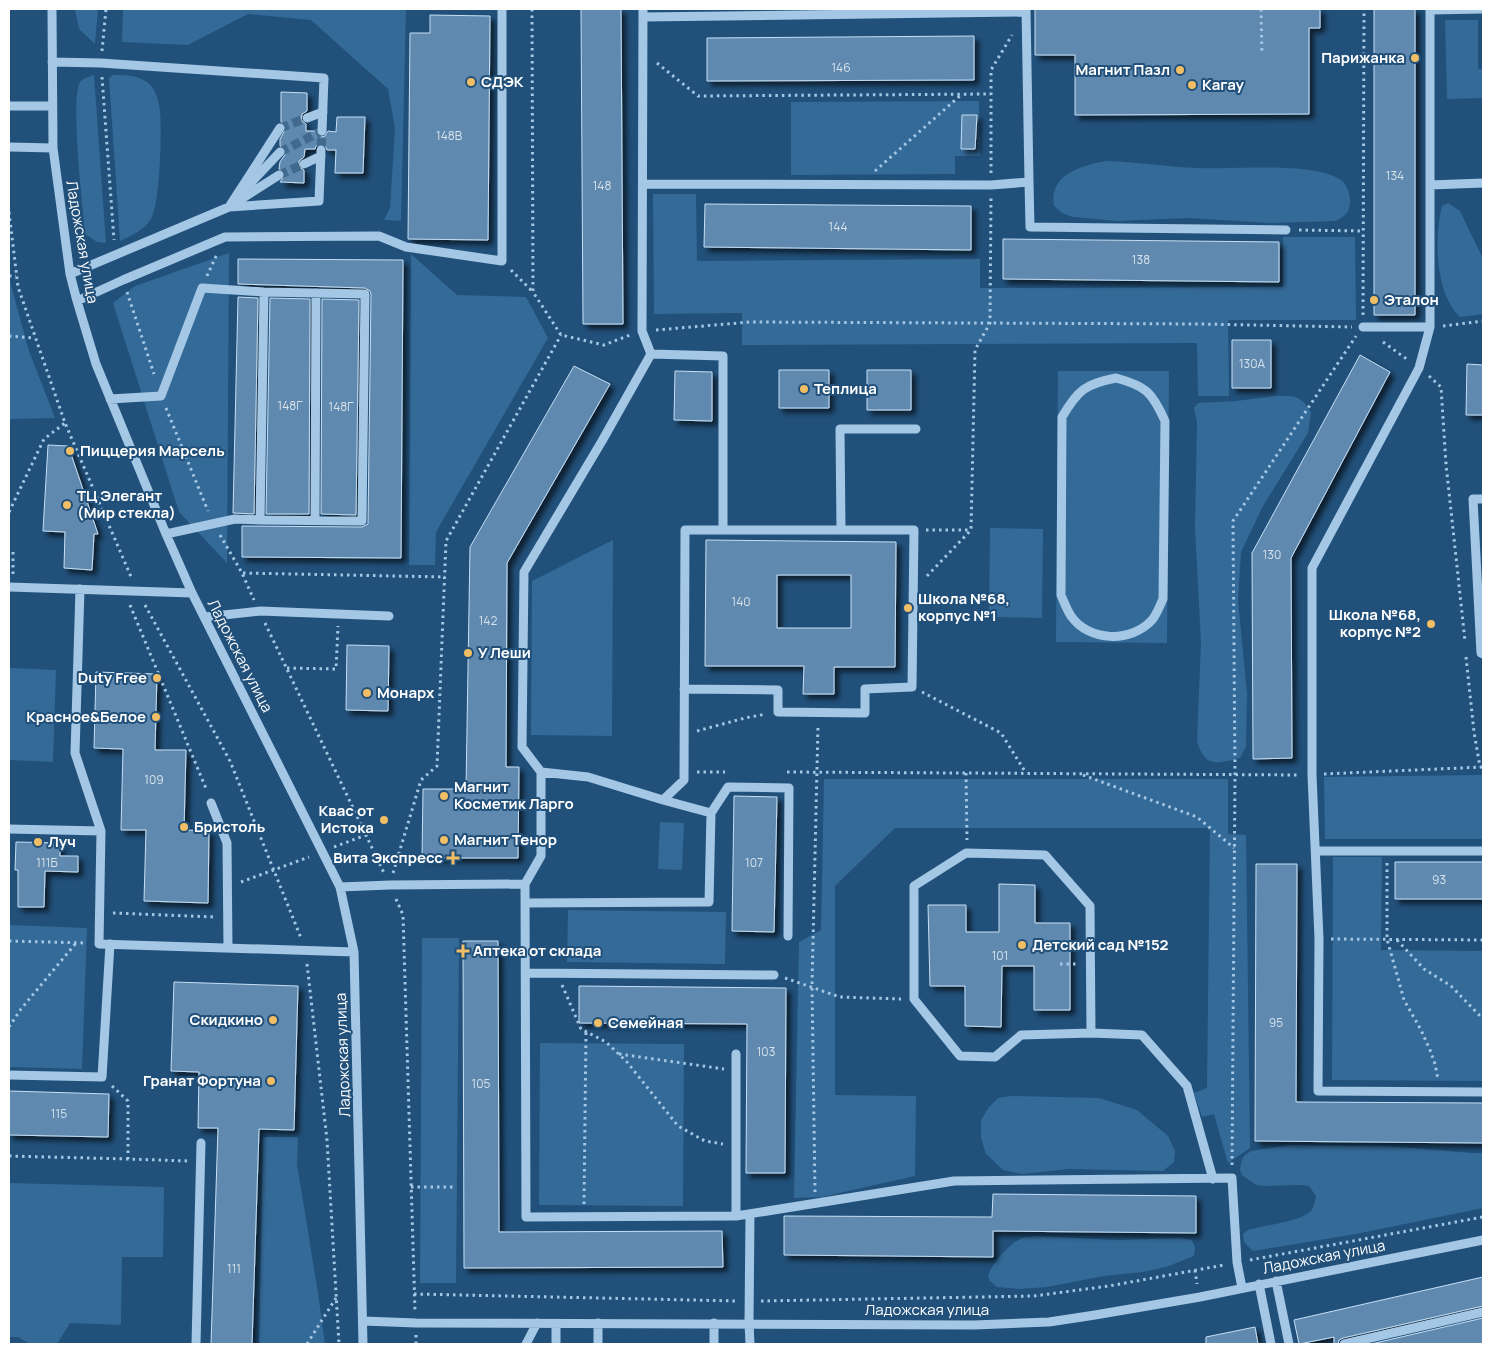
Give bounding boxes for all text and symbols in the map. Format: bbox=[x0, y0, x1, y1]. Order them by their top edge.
place label: Парижанка bbox=[1321, 47, 1405, 68]
marker: Парижанка bbox=[1409, 52, 1421, 64]
house number: 146 bbox=[831, 59, 851, 76]
place label: Магнит Пазл bbox=[1076, 59, 1170, 80]
marker: Магнит Пазл bbox=[1174, 64, 1186, 76]
place label: СДЭК bbox=[481, 71, 524, 92]
place label: Кагау bbox=[1202, 74, 1245, 95]
marker: СДЭК bbox=[465, 76, 477, 88]
marker: Кагау bbox=[1186, 79, 1198, 91]
house number: 148В bbox=[436, 127, 462, 144]
house number: 134 bbox=[1386, 167, 1404, 184]
house number: 148 bbox=[593, 177, 611, 194]
street label: Ладожская улица bbox=[61, 179, 104, 305]
house number: 144 bbox=[829, 218, 847, 235]
house number: 138 bbox=[1132, 251, 1150, 268]
place label: Эталон bbox=[1384, 289, 1439, 310]
marker: Эталон bbox=[1368, 294, 1380, 306]
house number: 130А bbox=[1239, 355, 1266, 372]
place label: Теплица bbox=[814, 378, 877, 399]
marker: Теплица bbox=[798, 383, 810, 395]
house number: 148Г bbox=[277, 397, 303, 414]
house number: 148Г bbox=[328, 398, 354, 415]
place label: Пиццерия Марсель bbox=[80, 440, 225, 461]
marker: Пиццерия Марсель bbox=[64, 445, 76, 457]
place label: ТЦ Элегант (Мир стекла) bbox=[77, 485, 176, 523]
marker: ТЦ Элегант (Мир стекла) bbox=[61, 499, 73, 511]
house number: 130 bbox=[1263, 546, 1281, 563]
place label: Школа №68, корпус №1 bbox=[918, 588, 1010, 626]
house number: 140 bbox=[731, 593, 751, 610]
street label: Ладожская улица bbox=[203, 596, 278, 716]
marker: Школа №68, корпус №1 bbox=[902, 602, 914, 614]
place label: Школа №68, корпус №2 bbox=[1329, 604, 1421, 642]
house number: 142 bbox=[479, 612, 497, 629]
marker: Школа №68, корпус №2 bbox=[1425, 618, 1437, 630]
place label: У Леши bbox=[478, 642, 531, 663]
marker: У Леши bbox=[462, 647, 474, 659]
place label: Duty Free bbox=[78, 667, 147, 688]
marker: Duty Free bbox=[151, 672, 163, 684]
place label: Монарх bbox=[377, 682, 435, 703]
marker: Монарх bbox=[361, 687, 373, 699]
place label: Красное&Белое bbox=[26, 706, 146, 727]
marker: Красное&Белое bbox=[150, 711, 162, 723]
house number: 109 bbox=[144, 771, 164, 788]
place label: Магнит Косметик Ларго bbox=[454, 776, 574, 814]
marker: Магнит Косметик Ларго bbox=[438, 790, 450, 802]
place label: Квас от Истока bbox=[319, 800, 374, 838]
marker: Квас от Истока bbox=[378, 814, 390, 826]
place label: Бристоль bbox=[194, 816, 265, 837]
marker: Бристоль bbox=[178, 821, 190, 833]
place label: Магнит Тенор bbox=[454, 829, 557, 850]
place label: Луч bbox=[48, 831, 76, 852]
marker: Магнит Тенор bbox=[438, 834, 450, 846]
marker: Луч bbox=[32, 836, 44, 848]
place label: Вита Экспресс bbox=[333, 847, 443, 868]
marker: Вита Экспресс bbox=[447, 852, 459, 864]
house number: 111Б bbox=[36, 854, 58, 871]
house number: 107 bbox=[745, 854, 763, 871]
house number: 93 bbox=[1432, 871, 1446, 888]
place label: Детский сад №152 bbox=[1032, 934, 1168, 955]
marker: Детский сад №152 bbox=[1016, 939, 1028, 951]
place label: Аптека от склада bbox=[473, 940, 601, 961]
marker: Аптека от склада bbox=[457, 945, 469, 957]
house number: 101 bbox=[992, 947, 1008, 964]
street label: Ладожская улица bbox=[330, 992, 355, 1118]
place label: Скидкино bbox=[189, 1009, 263, 1030]
place label: Семейная bbox=[608, 1012, 684, 1033]
marker: Скидкино bbox=[267, 1014, 279, 1026]
house number: 95 bbox=[1269, 1014, 1283, 1031]
marker: Семейная bbox=[592, 1017, 604, 1029]
house number: 103 bbox=[757, 1043, 775, 1060]
place label: Гранат Фортуна bbox=[143, 1070, 261, 1091]
marker: Гранат Фортуна bbox=[265, 1075, 277, 1087]
house number: 105 bbox=[472, 1075, 491, 1092]
house number: 115 bbox=[51, 1105, 67, 1122]
street label: Ладожская улица bbox=[1261, 1234, 1387, 1279]
house number: 111 bbox=[227, 1260, 241, 1277]
street label: Ладожская улица bbox=[865, 1299, 989, 1320]

